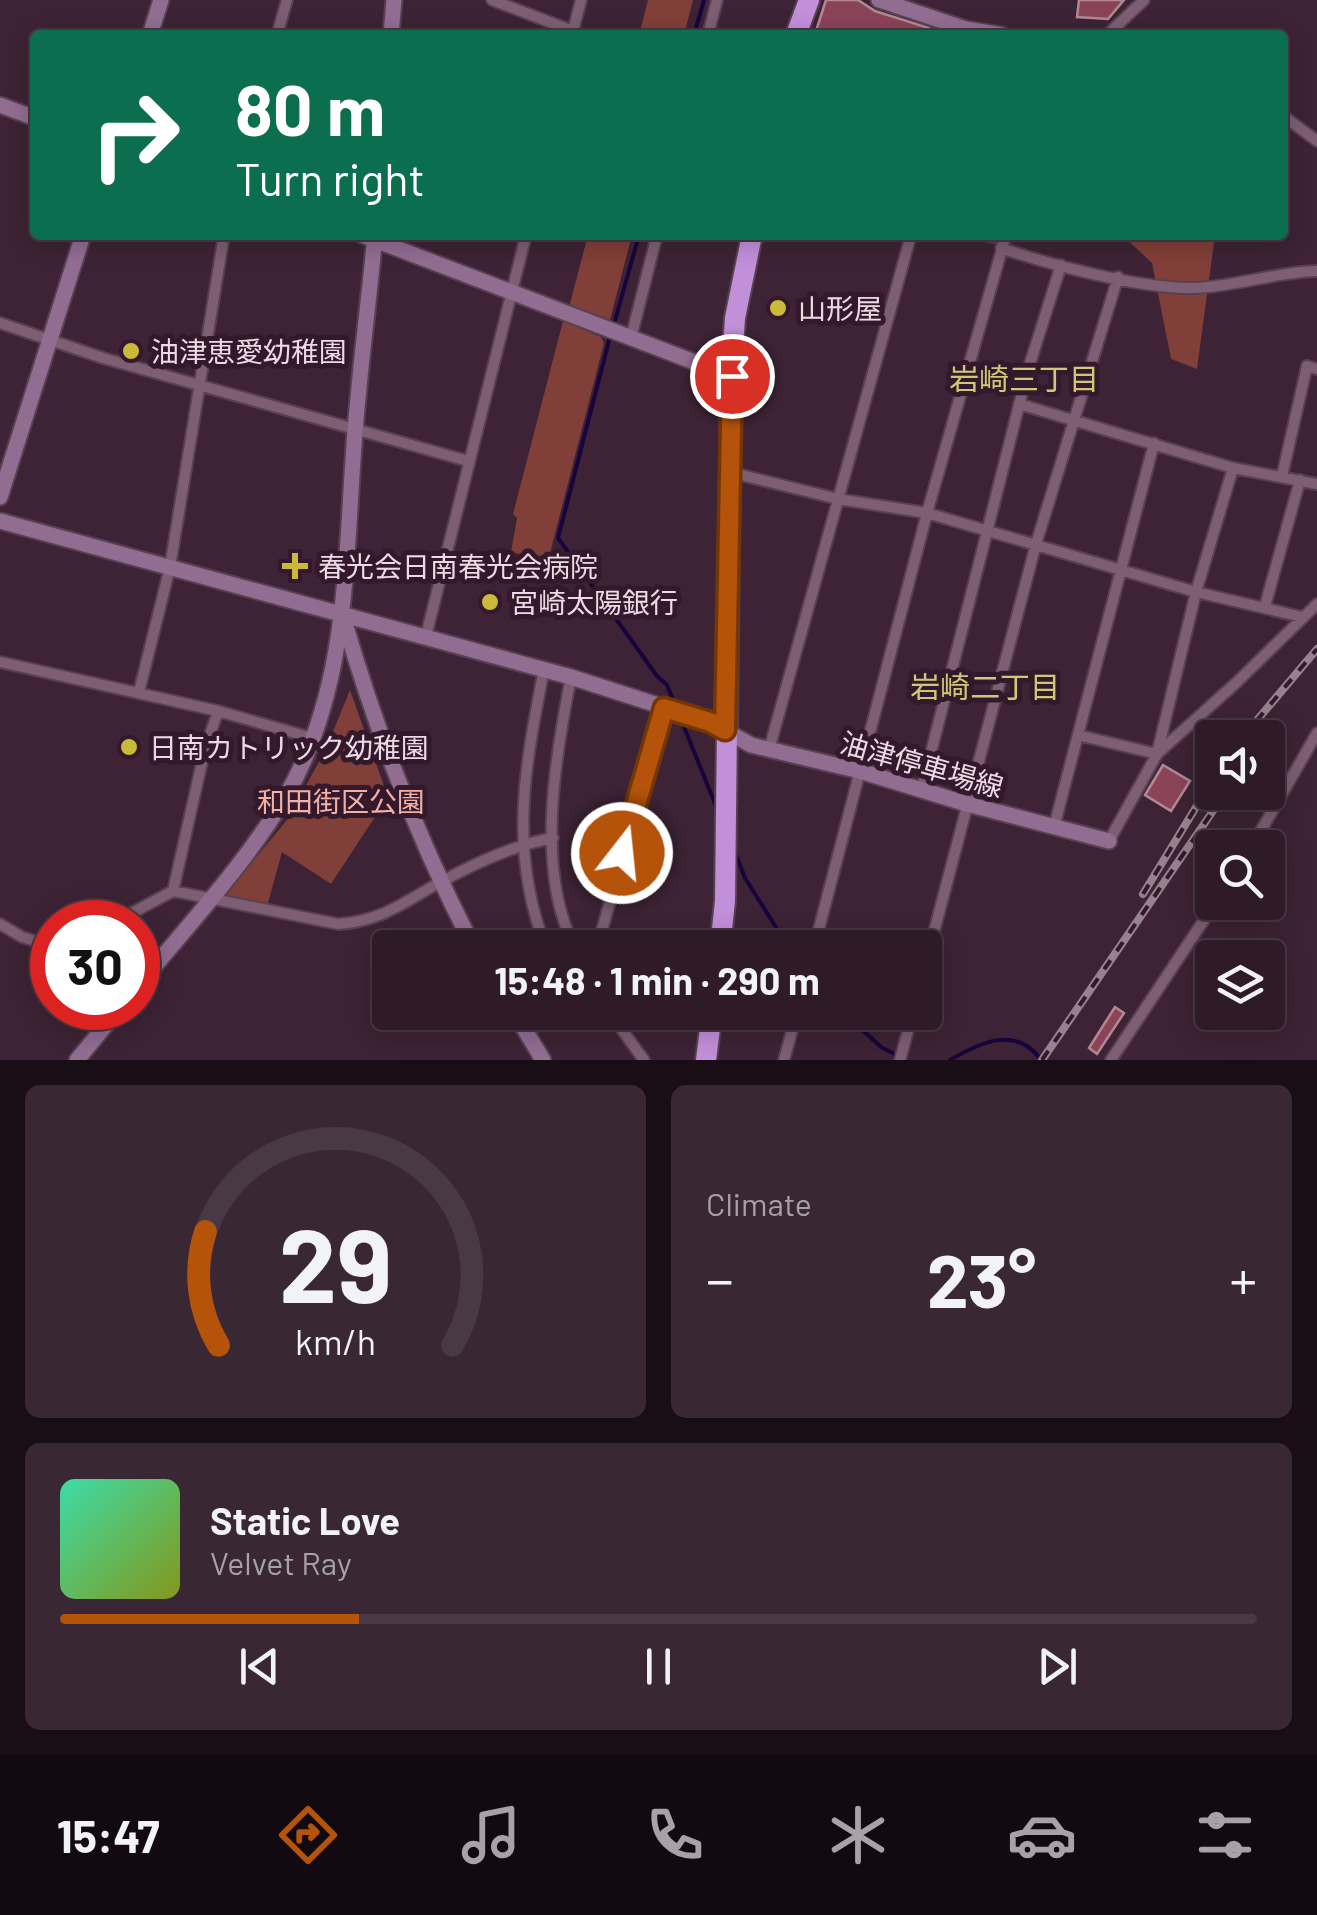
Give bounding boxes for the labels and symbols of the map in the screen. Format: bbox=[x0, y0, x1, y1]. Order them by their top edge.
place label: 山形屋 bbox=[798, 291, 882, 325]
marker: 山形屋 bbox=[767, 297, 789, 319]
place label: 油津恵愛幼稚園 bbox=[151, 334, 347, 368]
pin bbox=[690, 334, 775, 419]
marker: 油津恵愛幼稚園 bbox=[120, 340, 142, 362]
district label: 岩崎三丁目 bbox=[949, 360, 1099, 396]
place label: 春光会日南春光会病院 bbox=[318, 549, 598, 583]
marker: 春光会日南春光会病院 bbox=[282, 553, 308, 579]
place label: 宮崎太陽銀行 bbox=[510, 585, 678, 619]
marker: 宮崎太陽銀行 bbox=[479, 591, 501, 613]
district label: 岩崎二丁目 bbox=[910, 668, 1060, 704]
street label: 油津停車場線 bbox=[837, 725, 1007, 803]
place label: 日南カトリック幼稚園 bbox=[149, 730, 429, 764]
marker: 日南カトリック幼稚園 bbox=[118, 736, 140, 758]
park label: 和田街区公園 bbox=[257, 784, 425, 818]
position arrow bbox=[570, 801, 674, 905]
speed limit sign: 30 bbox=[30, 900, 160, 1030]

